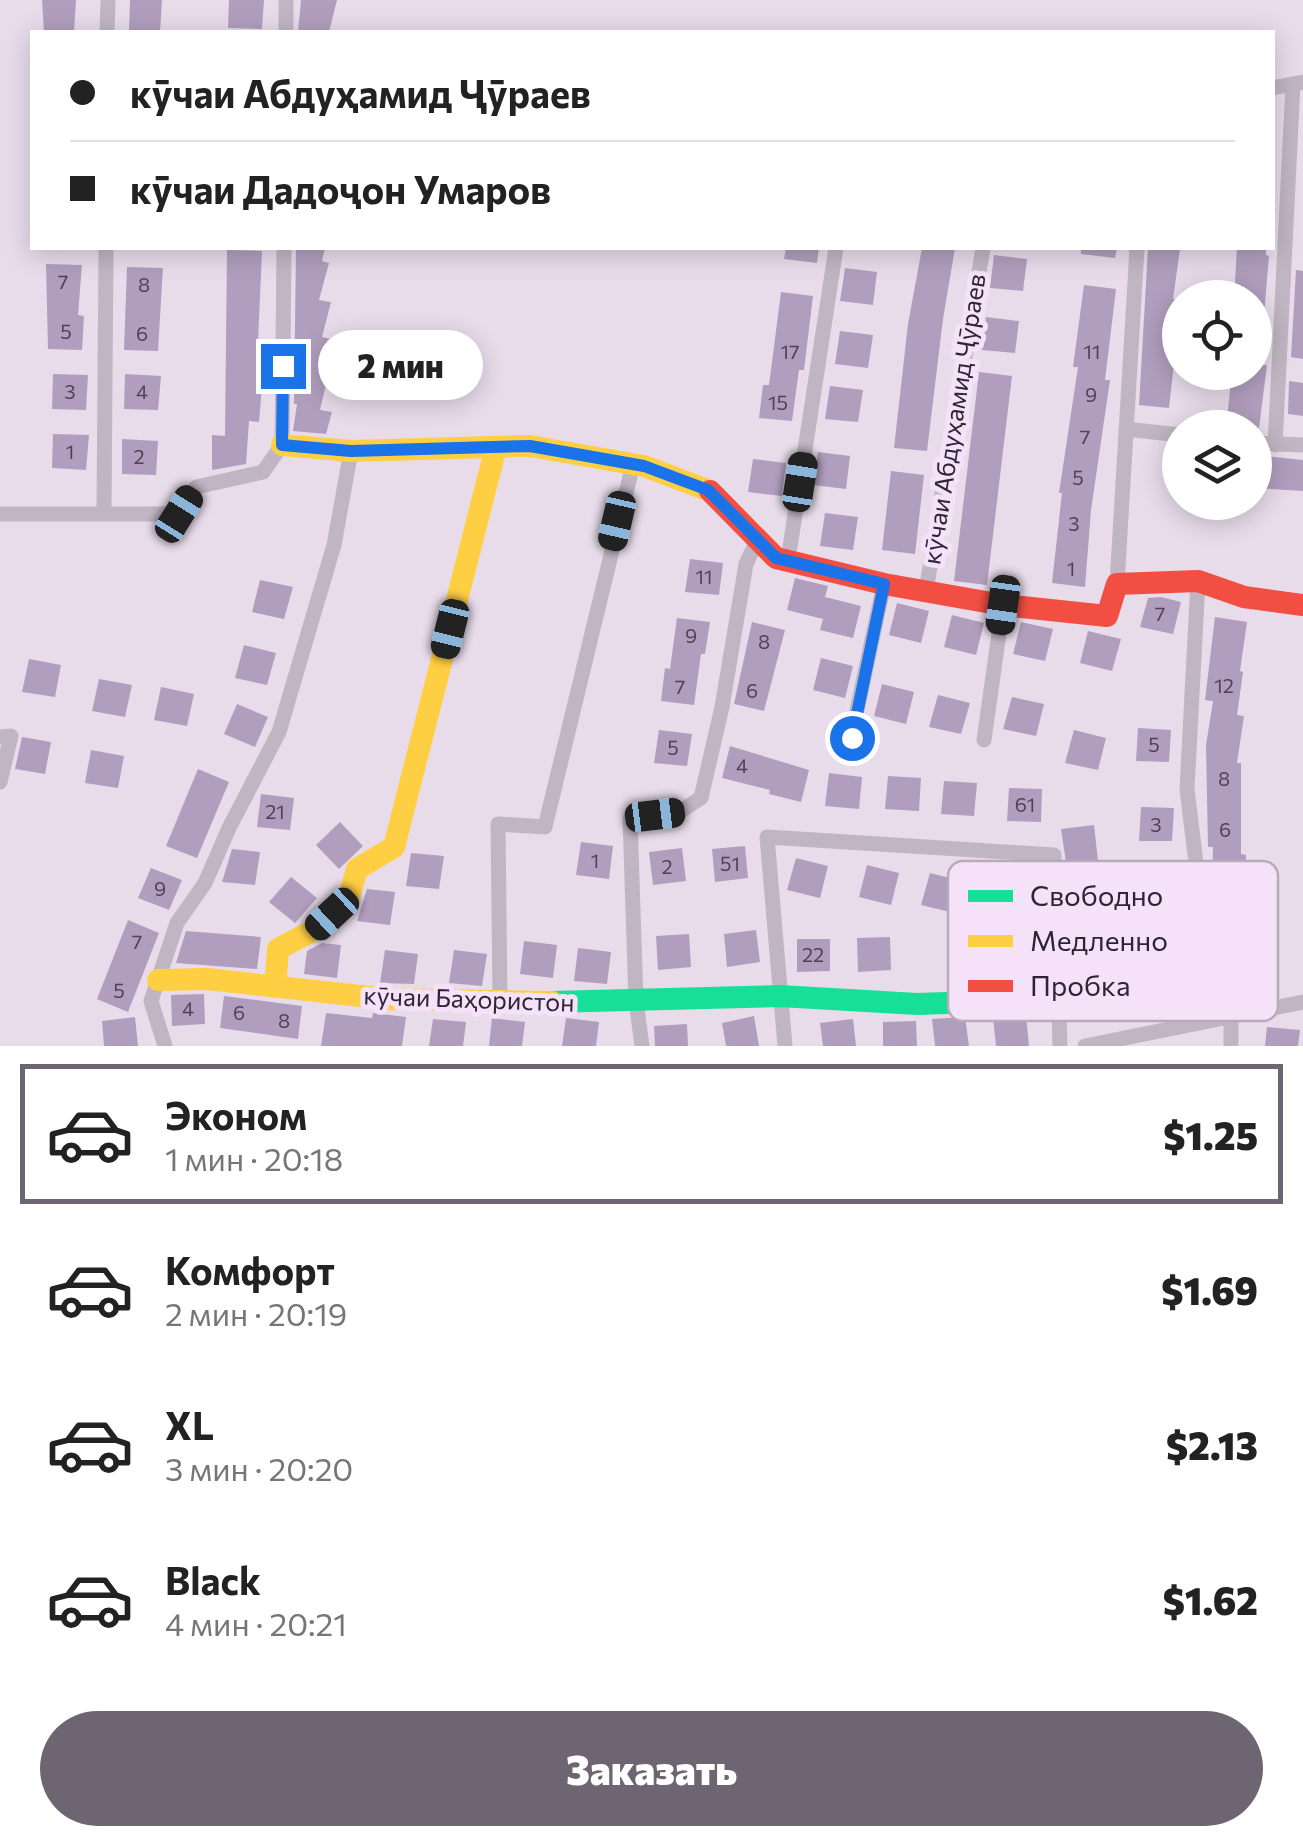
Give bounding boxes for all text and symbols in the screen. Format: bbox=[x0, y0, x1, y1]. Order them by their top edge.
text: кӯчаи Абдуҳамид Ҷӯраев bbox=[130, 69, 591, 116]
text: кӯчаи Дадоҷон Умаров bbox=[130, 165, 551, 212]
house number: 7 bbox=[58, 269, 68, 293]
house number: 8 bbox=[138, 272, 150, 296]
street label: кӯчаи Абдуҳамид Ҷӯраев bbox=[915, 272, 991, 566]
map controls bbox=[1162, 280, 1272, 520]
button: locate bbox=[1162, 280, 1272, 390]
house number: 5 bbox=[60, 319, 72, 343]
house number: 6 bbox=[136, 321, 148, 345]
callout: 2 мин bbox=[318, 331, 483, 401]
house number: 17 bbox=[780, 339, 800, 363]
house number: 11 bbox=[1083, 339, 1101, 363]
route end bbox=[261, 344, 306, 389]
text: 2 мин bbox=[357, 345, 444, 385]
house number: 3 bbox=[64, 379, 76, 403]
house number: 4 bbox=[136, 379, 148, 403]
house number: 9 bbox=[1085, 382, 1097, 406]
house number: 15 bbox=[768, 390, 788, 414]
button: layers bbox=[1162, 410, 1272, 520]
house number: 7 bbox=[1080, 424, 1090, 448]
house number: 1 bbox=[66, 439, 74, 463]
house number: 2 bbox=[133, 444, 145, 468]
car bbox=[780, 450, 820, 514]
house number: 5 bbox=[1072, 465, 1084, 489]
car bbox=[150, 481, 208, 547]
car bbox=[596, 488, 638, 554]
house number: 3 bbox=[1068, 511, 1080, 535]
house number: 1 bbox=[1067, 556, 1075, 580]
house number: 11 bbox=[695, 564, 713, 588]
car bbox=[984, 573, 1022, 637]
car bbox=[428, 596, 472, 662]
house number: 7 bbox=[1155, 601, 1165, 625]
house number: 9 bbox=[685, 623, 697, 647]
house number: 8 bbox=[758, 629, 770, 653]
house number: 12 bbox=[1214, 673, 1234, 697]
house number: 7 bbox=[675, 674, 685, 698]
house number: 6 bbox=[746, 678, 758, 702]
route start bbox=[830, 716, 875, 761]
house number: 5 bbox=[1148, 732, 1160, 756]
house number: 5 bbox=[667, 735, 679, 759]
house number: 4 bbox=[736, 753, 748, 777]
house number: 8 bbox=[1218, 766, 1230, 790]
house number: 61 bbox=[1015, 792, 1035, 816]
car bbox=[623, 796, 687, 834]
house number: 21 bbox=[265, 799, 285, 823]
house number: 3 bbox=[1150, 812, 1162, 836]
house number: 6 bbox=[1219, 817, 1231, 841]
house number: 1 bbox=[591, 848, 599, 872]
house number: 51 bbox=[720, 851, 740, 875]
house number: 2 bbox=[661, 854, 673, 878]
legend bbox=[948, 861, 1278, 1021]
house number: 9 bbox=[154, 876, 166, 900]
text: Свободно bbox=[1030, 878, 1163, 912]
car bbox=[300, 883, 364, 945]
text: Медленно bbox=[1030, 923, 1168, 957]
house number: 7 bbox=[132, 929, 142, 953]
house number: 22 bbox=[802, 942, 824, 966]
text: Пробка bbox=[1030, 968, 1130, 1002]
house number: 5 bbox=[113, 978, 125, 1002]
street label: кӯчаи Баҳористон bbox=[363, 979, 575, 1017]
house number: 4 bbox=[182, 996, 194, 1020]
house number: 6 bbox=[233, 1000, 245, 1024]
house number: 8 bbox=[278, 1008, 290, 1032]
icon: car bbox=[45, 1089, 135, 1179]
text: Эконом bbox=[165, 1091, 307, 1138]
text: $1.25 bbox=[1163, 1111, 1258, 1158]
text: 1 мин · 20:18 bbox=[165, 1138, 343, 1178]
icon: car bbox=[45, 1244, 135, 1334]
text: Комфорт bbox=[165, 1246, 335, 1293]
text: $1.69 bbox=[1161, 1266, 1258, 1313]
text: 2 мин · 20:19 bbox=[165, 1293, 347, 1333]
icon: car bbox=[45, 1399, 135, 1489]
text: XL bbox=[165, 1401, 214, 1448]
text: $2.13 bbox=[1166, 1421, 1258, 1468]
text: 3 мин · 20:20 bbox=[165, 1448, 353, 1488]
icon: car bbox=[45, 1554, 135, 1644]
text: Black bbox=[165, 1556, 261, 1603]
text: $1.62 bbox=[1163, 1576, 1258, 1623]
text: 4 мин · 20:21 bbox=[165, 1603, 347, 1643]
button: Заказать bbox=[40, 1711, 1263, 1826]

